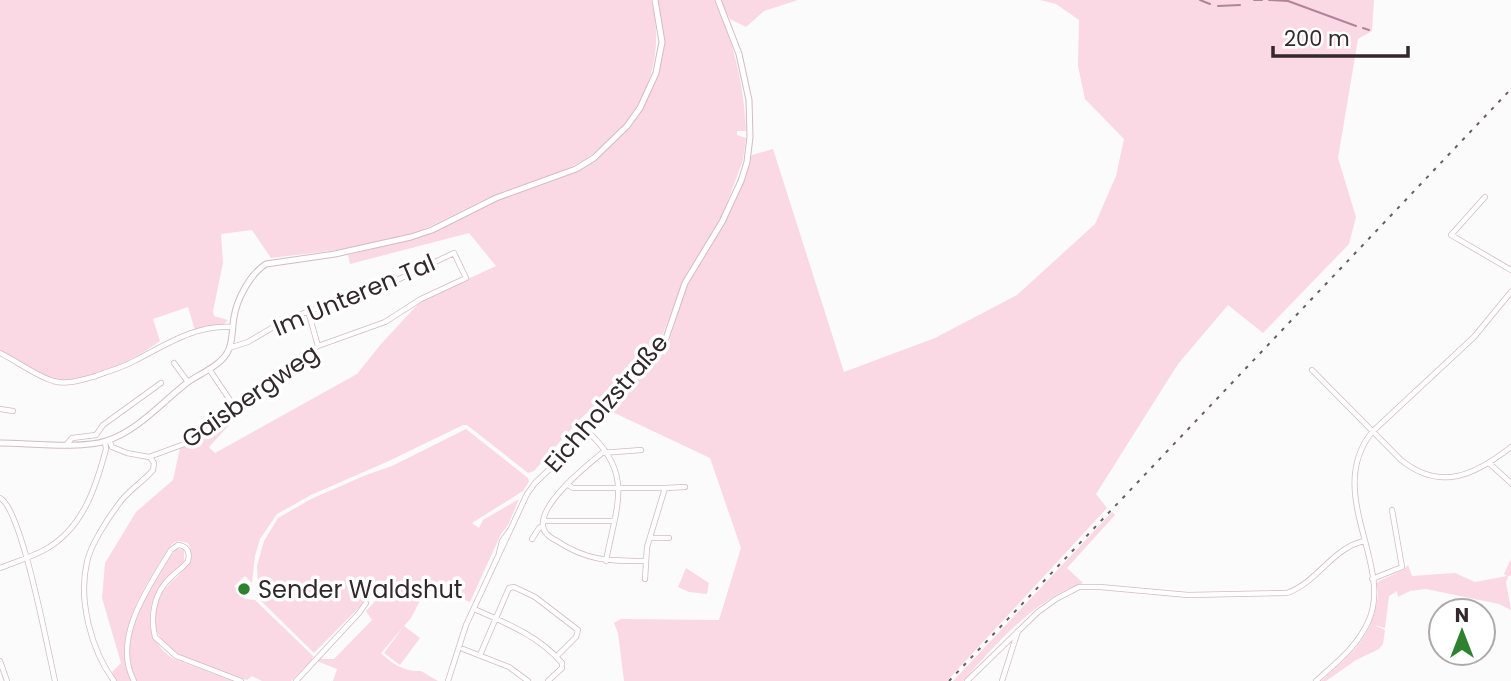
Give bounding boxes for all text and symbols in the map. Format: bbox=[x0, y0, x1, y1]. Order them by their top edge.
scale bar bbox=[1273, 14, 1408, 58]
text: 200 m bbox=[1284, 24, 1350, 53]
street label: Im Unteren Tal bbox=[268, 246, 440, 344]
street label: Eichholzstraße bbox=[537, 327, 675, 479]
street label: Gaisbergweg bbox=[175, 336, 325, 456]
place label: Sender Waldshut bbox=[258, 573, 463, 606]
marker: Sender Waldshut bbox=[236, 581, 252, 597]
north arrow bbox=[1427, 597, 1497, 667]
text: N bbox=[1455, 602, 1469, 629]

